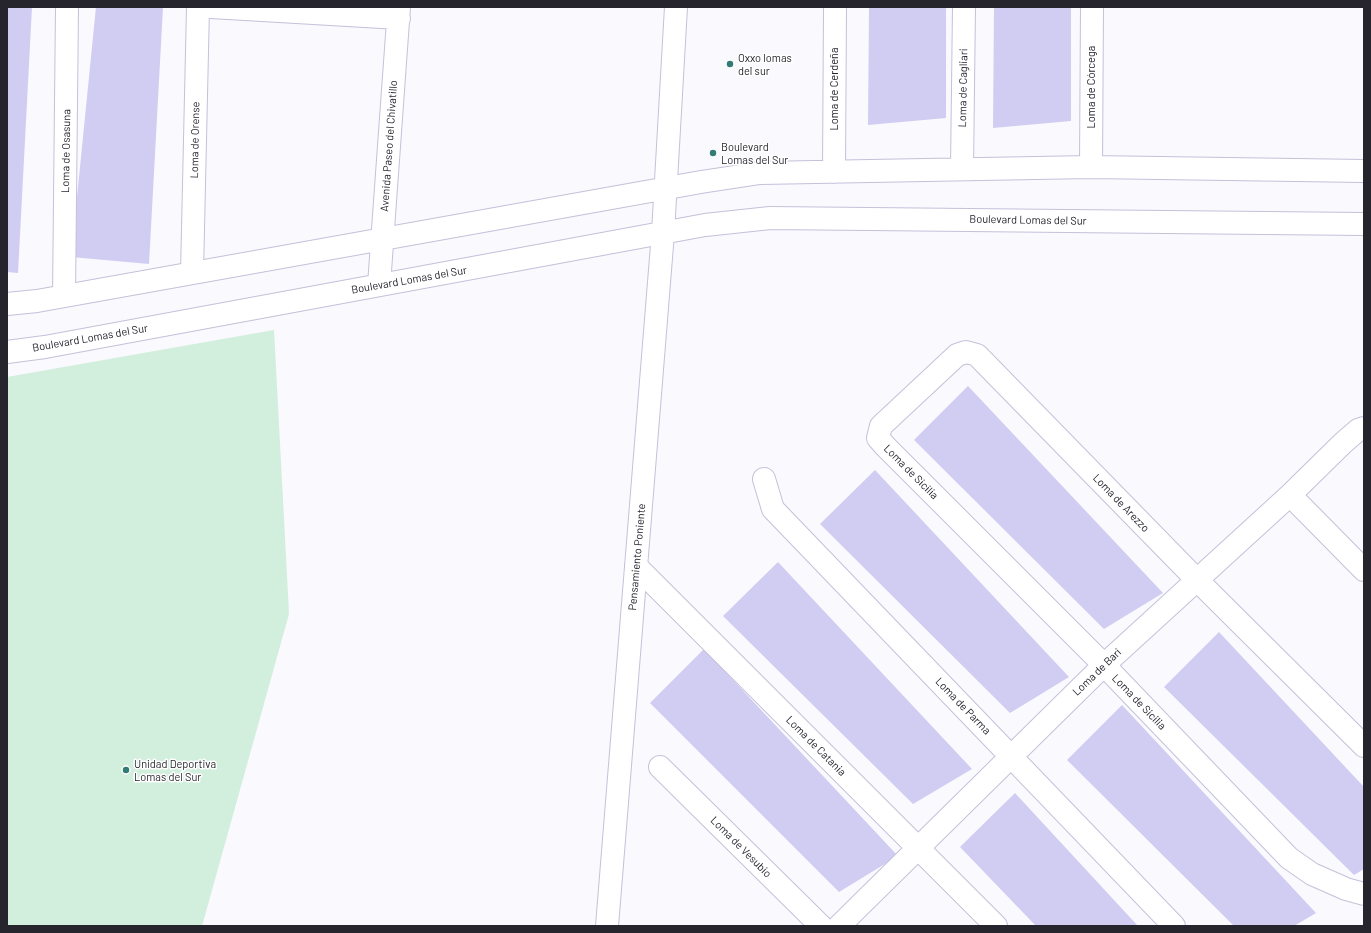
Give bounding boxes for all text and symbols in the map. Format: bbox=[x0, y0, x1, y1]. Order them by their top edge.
street label: Loma de Córcega bbox=[1084, 46, 1098, 128]
street label: Loma de Cerdeña bbox=[827, 47, 841, 131]
street label: Loma de Cagliari bbox=[956, 48, 970, 128]
place label: Oxxo lomas del sur bbox=[738, 51, 792, 77]
marker: Oxxo lomas del sur bbox=[725, 59, 735, 69]
street label: Avenida Paseo del Chivatillo bbox=[378, 80, 400, 212]
street label: Loma de Orense bbox=[188, 101, 202, 179]
street label: Loma de Osasuna bbox=[59, 109, 73, 193]
place label: Boulevard Lomas del Sur bbox=[721, 140, 788, 166]
marker: Boulevard Lomas del Sur bbox=[708, 148, 718, 158]
street label: Boulevard Lomas del Sur bbox=[969, 212, 1087, 228]
street label: Boulevard Lomas del Sur bbox=[350, 263, 468, 297]
street label: Boulevard Lomas del Sur bbox=[31, 321, 149, 355]
street label: Loma de Sicilia bbox=[881, 442, 941, 502]
street label: Loma de Arezzo bbox=[1090, 471, 1152, 535]
street label: Pensamiento Poniente bbox=[626, 503, 648, 611]
street label: Loma de Bari bbox=[1070, 646, 1124, 698]
street label: Loma de Sicilia bbox=[1109, 672, 1169, 732]
street label: Loma de Parma bbox=[933, 675, 993, 737]
street label: Loma de Catania bbox=[783, 713, 849, 779]
place label: Unidad Deportiva Lomas del Sur bbox=[134, 757, 216, 783]
marker: Unidad Deportiva Lomas del Sur bbox=[121, 765, 131, 775]
street label: Loma de Vesubio bbox=[708, 814, 774, 880]

